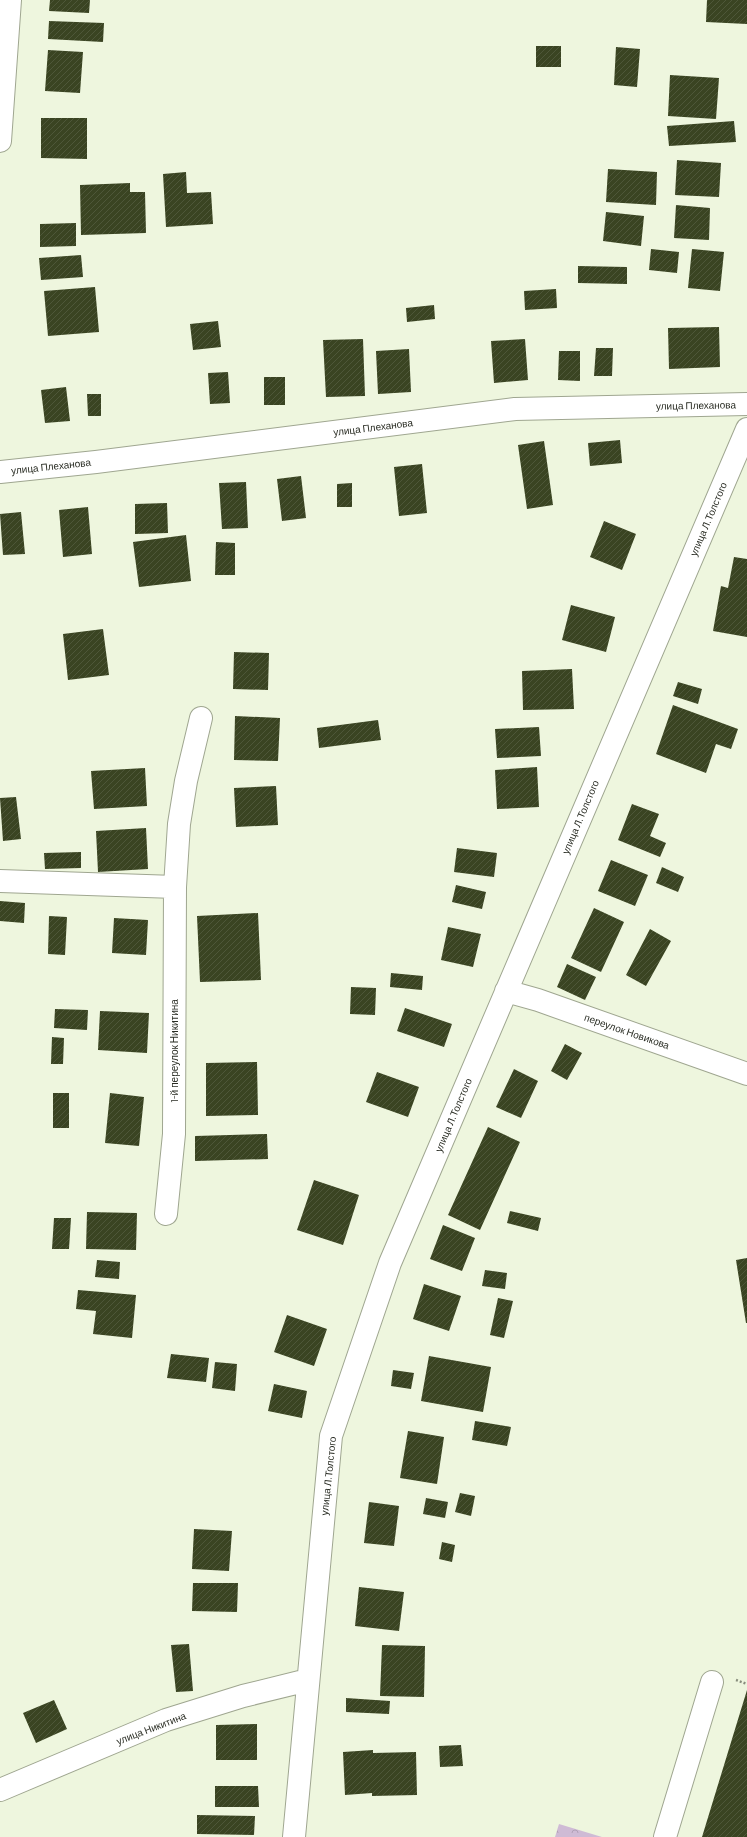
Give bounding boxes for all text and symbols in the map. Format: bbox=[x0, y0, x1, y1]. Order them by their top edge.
street label: улица Плеханова bbox=[656, 398, 737, 412]
street label: улица Плеханова bbox=[332, 416, 414, 438]
street label: улица Плеханова bbox=[11, 456, 92, 476]
street label: улица Л.Толстого bbox=[687, 480, 729, 558]
street label: улица Л.Толстого bbox=[559, 778, 601, 856]
street label: 1-й переулок Никитина bbox=[168, 999, 180, 1103]
street label: переулок Новикова bbox=[583, 1011, 672, 1051]
street label: улица Л.Толстого bbox=[432, 1076, 474, 1154]
street label: улица Л.Толстого bbox=[318, 1435, 338, 1516]
street label: улица Никитина bbox=[115, 1709, 188, 1747]

